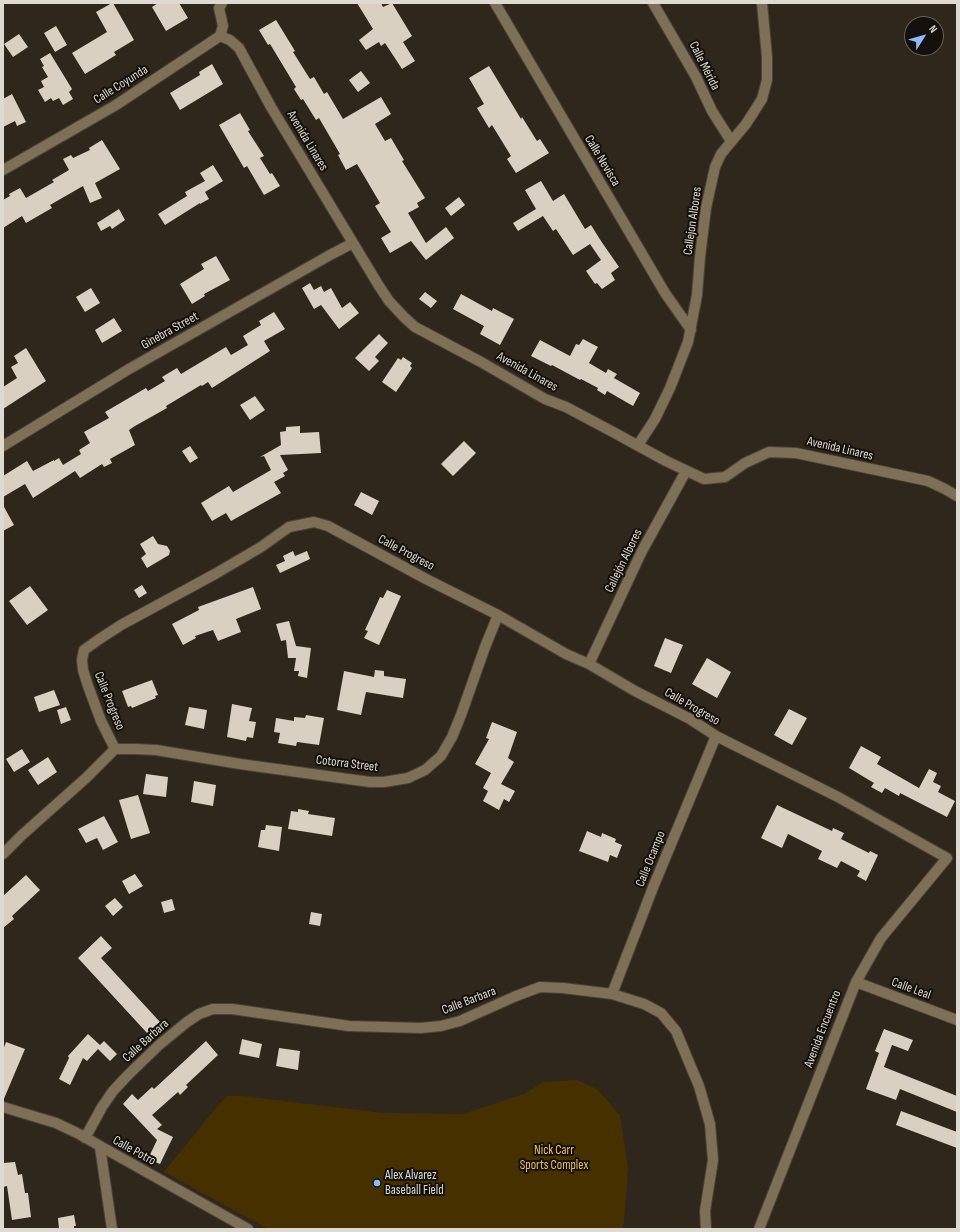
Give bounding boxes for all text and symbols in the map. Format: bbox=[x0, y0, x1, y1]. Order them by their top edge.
north arrow bbox=[904, 16, 944, 56]
text: N bbox=[926, 23, 940, 35]
street label: Calle Mérida bbox=[685, 39, 723, 93]
street label: Calle Coyunda bbox=[91, 62, 151, 108]
street label: Avenida Linares bbox=[283, 108, 331, 174]
street label: Calle Nevisca bbox=[581, 132, 623, 190]
street label: Callejon Albores bbox=[680, 186, 706, 256]
street label: Ginebra Street bbox=[139, 309, 201, 353]
street label: Avenida Linares bbox=[494, 349, 560, 395]
street label: Avenida Linares bbox=[805, 434, 875, 464]
street label: Callejón Albores bbox=[602, 527, 646, 595]
street label: Calle Progreso bbox=[375, 532, 437, 574]
street label: Calle Progreso bbox=[90, 670, 128, 732]
street label: Calle Progreso bbox=[661, 685, 723, 729]
street label: Cotorra Street bbox=[315, 752, 379, 776]
street label: Calle Ocampo bbox=[633, 829, 669, 889]
street label: Calle Leal bbox=[889, 975, 933, 1003]
street label: Calle Barbara bbox=[440, 984, 498, 1018]
street label: Avenida Encuentro bbox=[801, 988, 845, 1070]
street label: Calle Barbara bbox=[120, 1016, 172, 1066]
street label: Calle Potro bbox=[110, 1133, 158, 1169]
park label: Nick Carr Sports Complex bbox=[520, 1143, 588, 1174]
place label: Alex Alvarez Baseball Field bbox=[385, 1168, 444, 1199]
marker: Alex Alvarez Baseball Field bbox=[372, 1178, 382, 1188]

